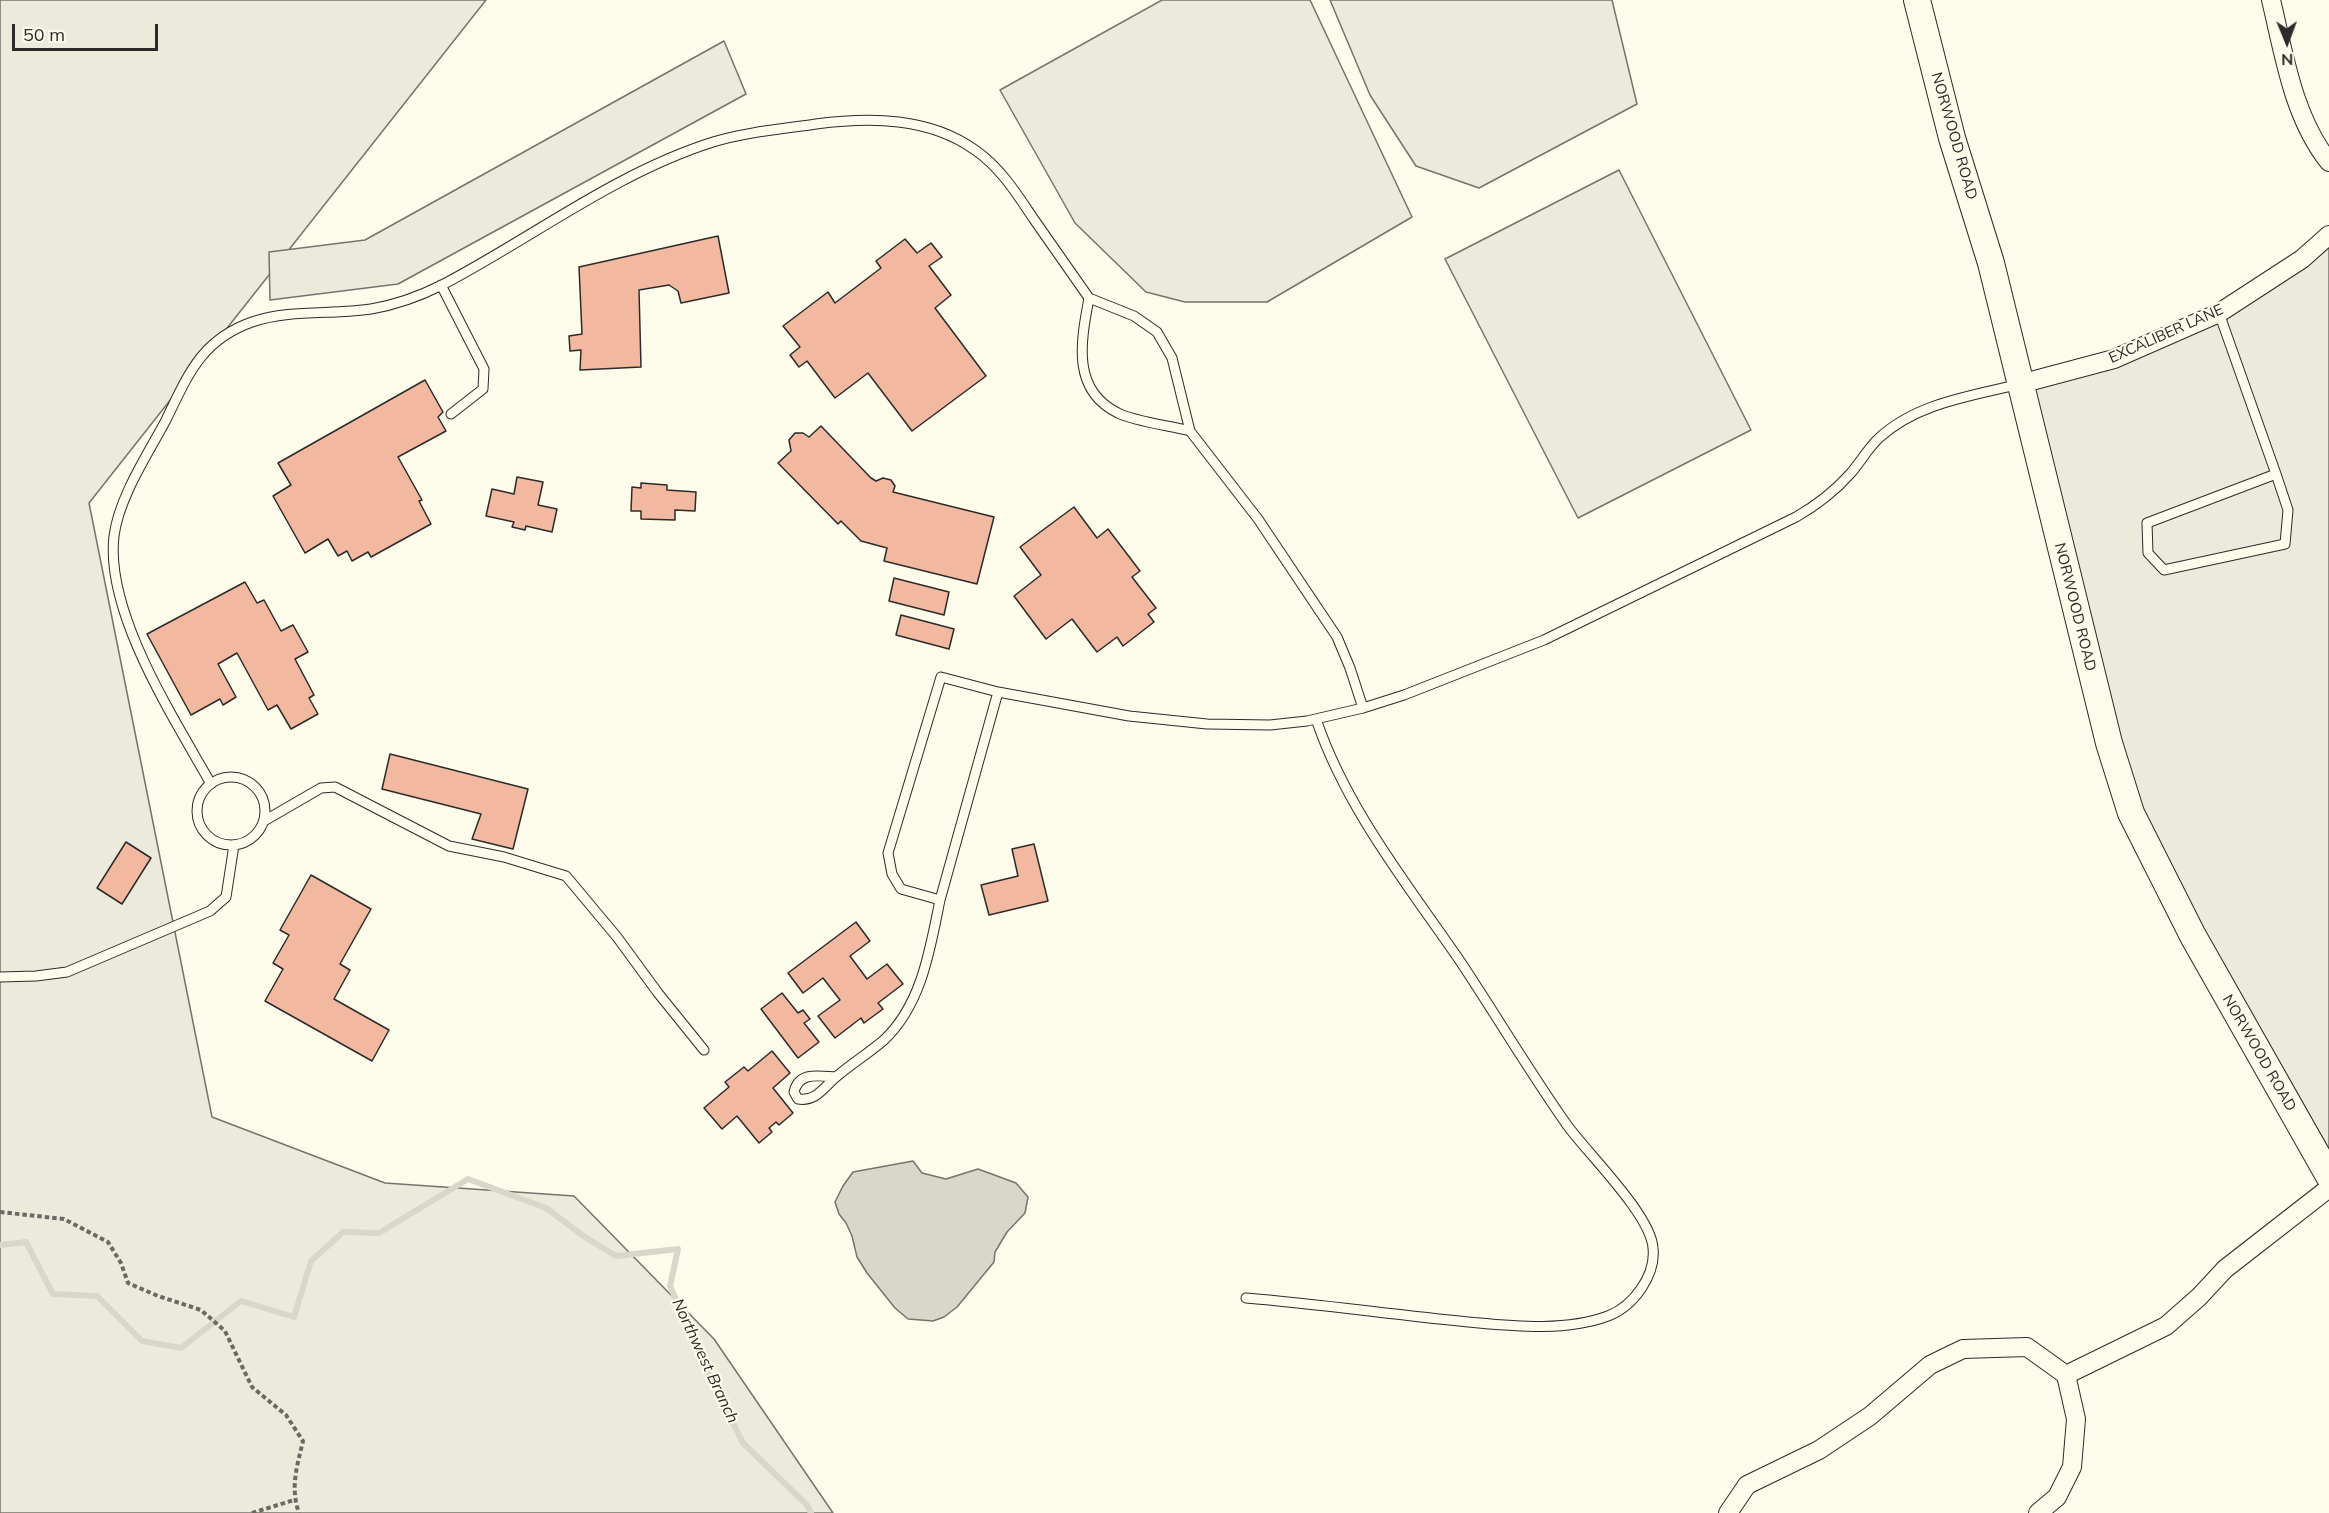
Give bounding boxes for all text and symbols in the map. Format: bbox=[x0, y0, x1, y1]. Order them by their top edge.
scale bar bbox=[15, 12, 160, 50]
north arrow bbox=[2257, 12, 2317, 72]
text: 50 m bbox=[23, 23, 65, 46]
text: N bbox=[2281, 50, 2294, 70]
street label: NORWOOD ROAD bbox=[1927, 70, 1981, 202]
street label: EXCALIBER LANE bbox=[2106, 301, 2226, 367]
street label: NORWOOD ROAD bbox=[2050, 541, 2100, 673]
street label: NORWOOD ROAD bbox=[2218, 991, 2300, 1115]
water label: Northwest Branch bbox=[668, 1296, 742, 1426]

